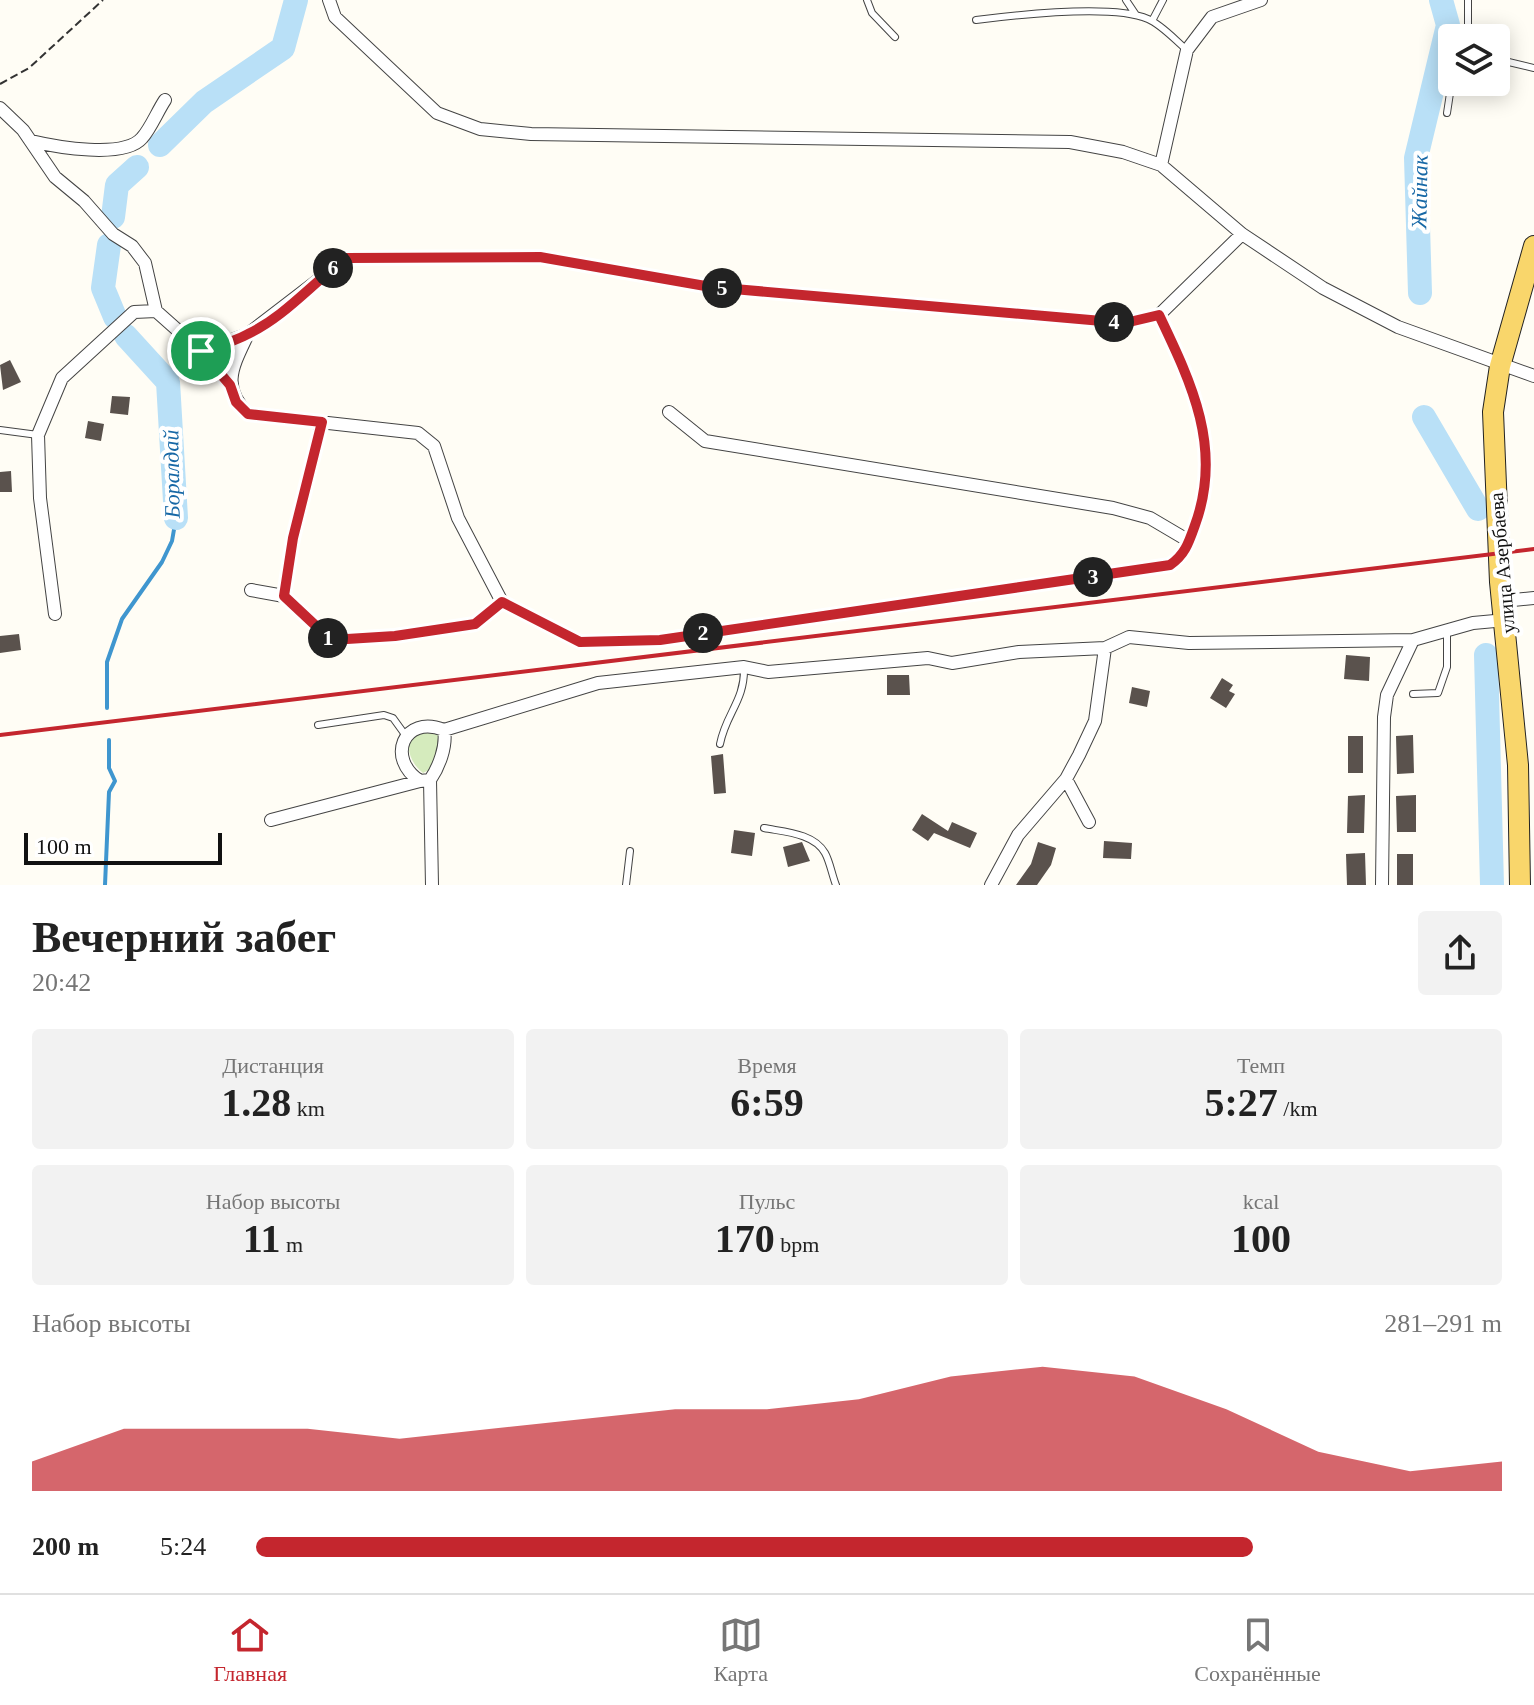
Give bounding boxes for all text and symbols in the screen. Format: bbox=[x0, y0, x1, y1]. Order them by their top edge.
map controls bbox=[1438, 24, 1510, 96]
button: layers bbox=[1438, 24, 1510, 96]
water label: Жайнак bbox=[1406, 154, 1433, 230]
pin: 6 bbox=[313, 248, 353, 288]
text: 6 bbox=[328, 255, 339, 280]
pin: 5 bbox=[702, 268, 742, 308]
text: 5 bbox=[717, 275, 728, 300]
pin: 4 bbox=[1094, 302, 1134, 342]
text: 4 bbox=[1109, 309, 1120, 334]
pin bbox=[167, 317, 235, 385]
icon: arrive bbox=[179, 329, 223, 373]
water label: Боралдай bbox=[158, 429, 185, 520]
street label: улица Азербаева bbox=[1485, 491, 1520, 634]
pin: 3 bbox=[1073, 557, 1113, 597]
text: 3 bbox=[1088, 564, 1099, 589]
pin: 2 bbox=[683, 613, 723, 653]
pin: 1 bbox=[308, 618, 348, 658]
text: 2 bbox=[698, 620, 709, 645]
text: 1 bbox=[323, 625, 334, 650]
scale bar bbox=[24, 829, 222, 865]
text: 100 m bbox=[36, 834, 92, 859]
button: share bbox=[1418, 911, 1502, 995]
text: Вечерний забег bbox=[32, 913, 336, 962]
text: 20:42 bbox=[32, 968, 91, 997]
text: Дистанция bbox=[222, 1053, 324, 1078]
text: Время bbox=[737, 1053, 797, 1078]
text: Темп bbox=[1237, 1053, 1285, 1078]
text: 1.28 bbox=[221, 1080, 291, 1125]
text: 6:59 bbox=[730, 1080, 804, 1125]
text: 5:27 bbox=[1204, 1080, 1278, 1125]
text: km bbox=[291, 1096, 325, 1121]
text: /km bbox=[1278, 1096, 1318, 1121]
text: Набор высоты bbox=[206, 1189, 340, 1214]
text: Пульс bbox=[739, 1189, 795, 1214]
text: kcal bbox=[1243, 1189, 1279, 1214]
text: 11 bbox=[243, 1216, 281, 1261]
text: 170 bbox=[715, 1216, 775, 1261]
text: 100 bbox=[1231, 1216, 1291, 1261]
text: m bbox=[281, 1232, 303, 1257]
text: bpm bbox=[775, 1232, 819, 1257]
text: Набор высоты bbox=[32, 1309, 191, 1338]
text: 281–291 m bbox=[1384, 1309, 1502, 1338]
text: 200 m bbox=[32, 1532, 99, 1561]
text: 5:24 bbox=[160, 1532, 206, 1561]
tab: Главная bbox=[213, 1613, 287, 1687]
tab: Карта bbox=[713, 1613, 768, 1687]
tab: Сохранённые bbox=[1194, 1613, 1321, 1687]

